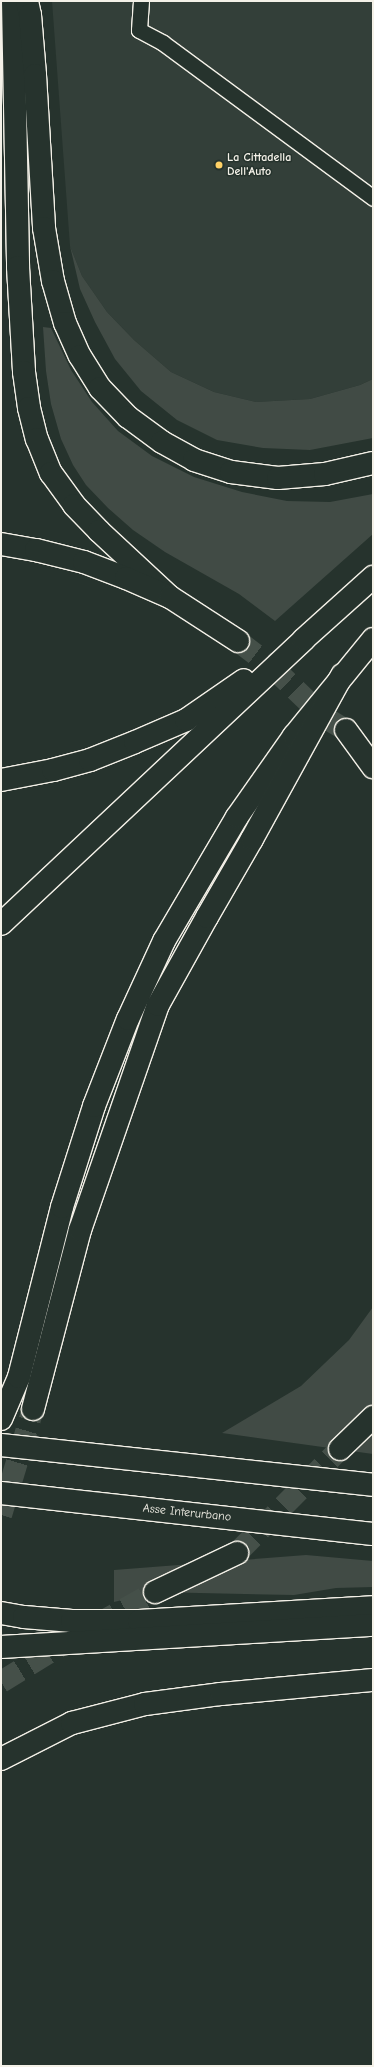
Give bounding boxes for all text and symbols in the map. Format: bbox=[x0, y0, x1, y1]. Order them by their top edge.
place label: La Cittadella Dell'Auto bbox=[227, 151, 291, 179]
marker: La Cittadella Dell'Auto bbox=[214, 160, 224, 170]
street label: Asse Interurbano bbox=[142, 1501, 232, 1525]

